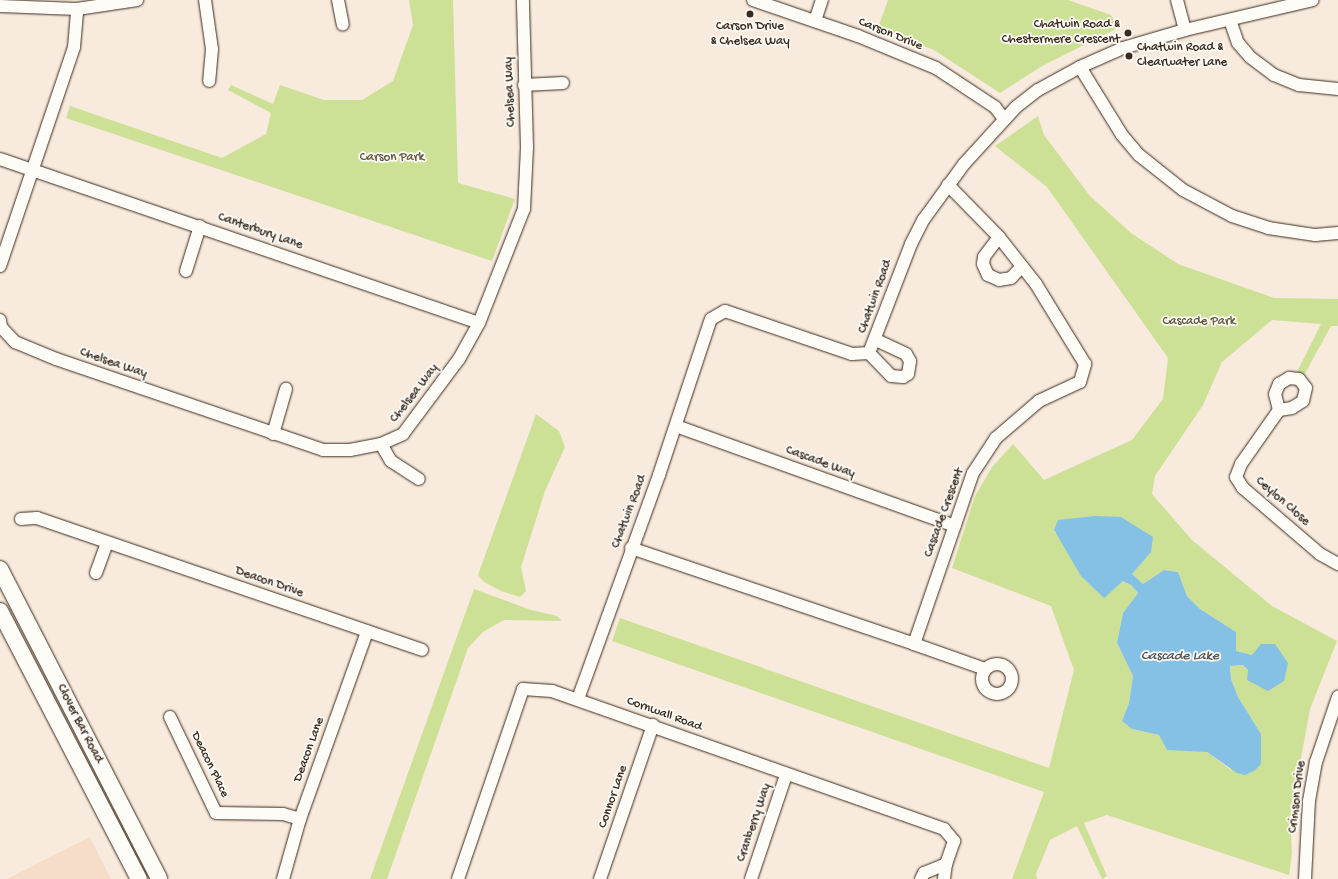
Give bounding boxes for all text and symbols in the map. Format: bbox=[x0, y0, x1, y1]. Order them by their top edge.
marker: Carson Drive & Chelsea Way bbox=[745, 9, 755, 19]
street label: Carson Drive bbox=[856, 15, 924, 55]
place label: Chatwin Road & Chestermere Crescent bbox=[1002, 18, 1120, 49]
place label: Carson Drive & Chelsea Way bbox=[710, 20, 790, 51]
marker: Chatwin Road & Chestermere Crescent bbox=[1123, 28, 1133, 38]
place label: Chatwin Road & Clearwater Lane bbox=[1137, 41, 1227, 72]
marker: Chatwin Road & Clearwater Lane bbox=[1124, 51, 1134, 61]
street label: Chelsea Way bbox=[502, 57, 520, 127]
park label: Carson Park bbox=[360, 150, 424, 166]
street label: Canterbury Lane bbox=[215, 210, 305, 254]
street label: Chatwin Road bbox=[855, 258, 897, 336]
park label: Cascade Park bbox=[1163, 314, 1235, 330]
street label: Chelsea Way bbox=[77, 345, 149, 383]
street label: Chelsea Way bbox=[387, 362, 443, 426]
street label: Cascade Way bbox=[783, 443, 857, 483]
street label: Cascade Crescent bbox=[922, 466, 968, 560]
street label: Chatwin Road bbox=[609, 473, 651, 551]
street label: Ceylon Close bbox=[1252, 474, 1312, 530]
street label: Deacon Drive bbox=[233, 564, 305, 602]
water label: Cascade Lake bbox=[1141, 649, 1219, 665]
street label: Clover Bar Road bbox=[52, 682, 106, 766]
street label: Cornwall Road bbox=[624, 694, 704, 736]
street label: Deacon Lane bbox=[291, 716, 329, 784]
street label: Deacon Place bbox=[186, 730, 232, 800]
street label: Crimson Drive bbox=[1286, 760, 1310, 834]
street label: Connor Lane bbox=[596, 764, 632, 830]
street label: Cranberry Way bbox=[734, 782, 776, 864]

